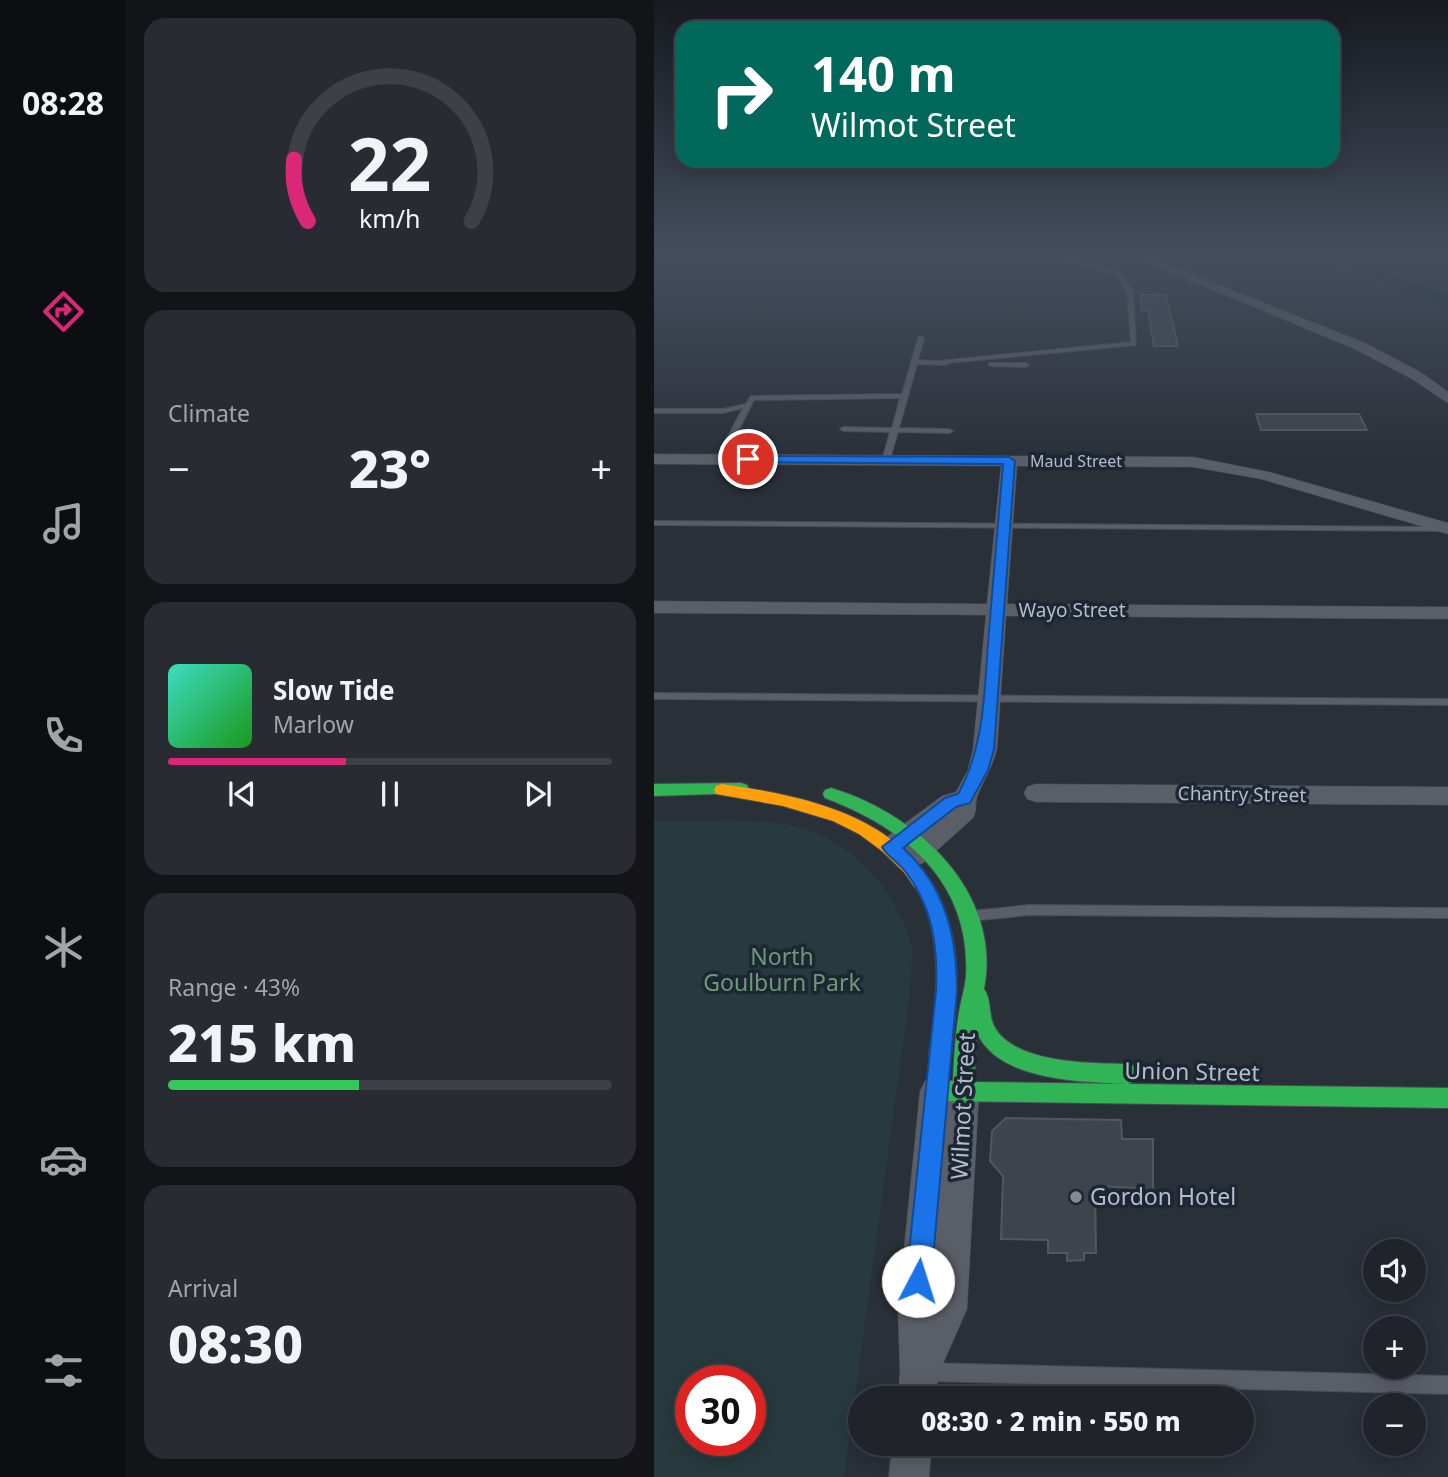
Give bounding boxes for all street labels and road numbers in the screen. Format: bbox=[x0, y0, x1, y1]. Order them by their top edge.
street label: Maud Street bbox=[1030, 450, 1122, 472]
street label: Wayo Street bbox=[1018, 597, 1126, 623]
street label: Chantry Street bbox=[1178, 780, 1307, 808]
street label: Wilmot Street bbox=[942, 1032, 982, 1180]
street label: Union Street bbox=[1124, 1054, 1260, 1088]

